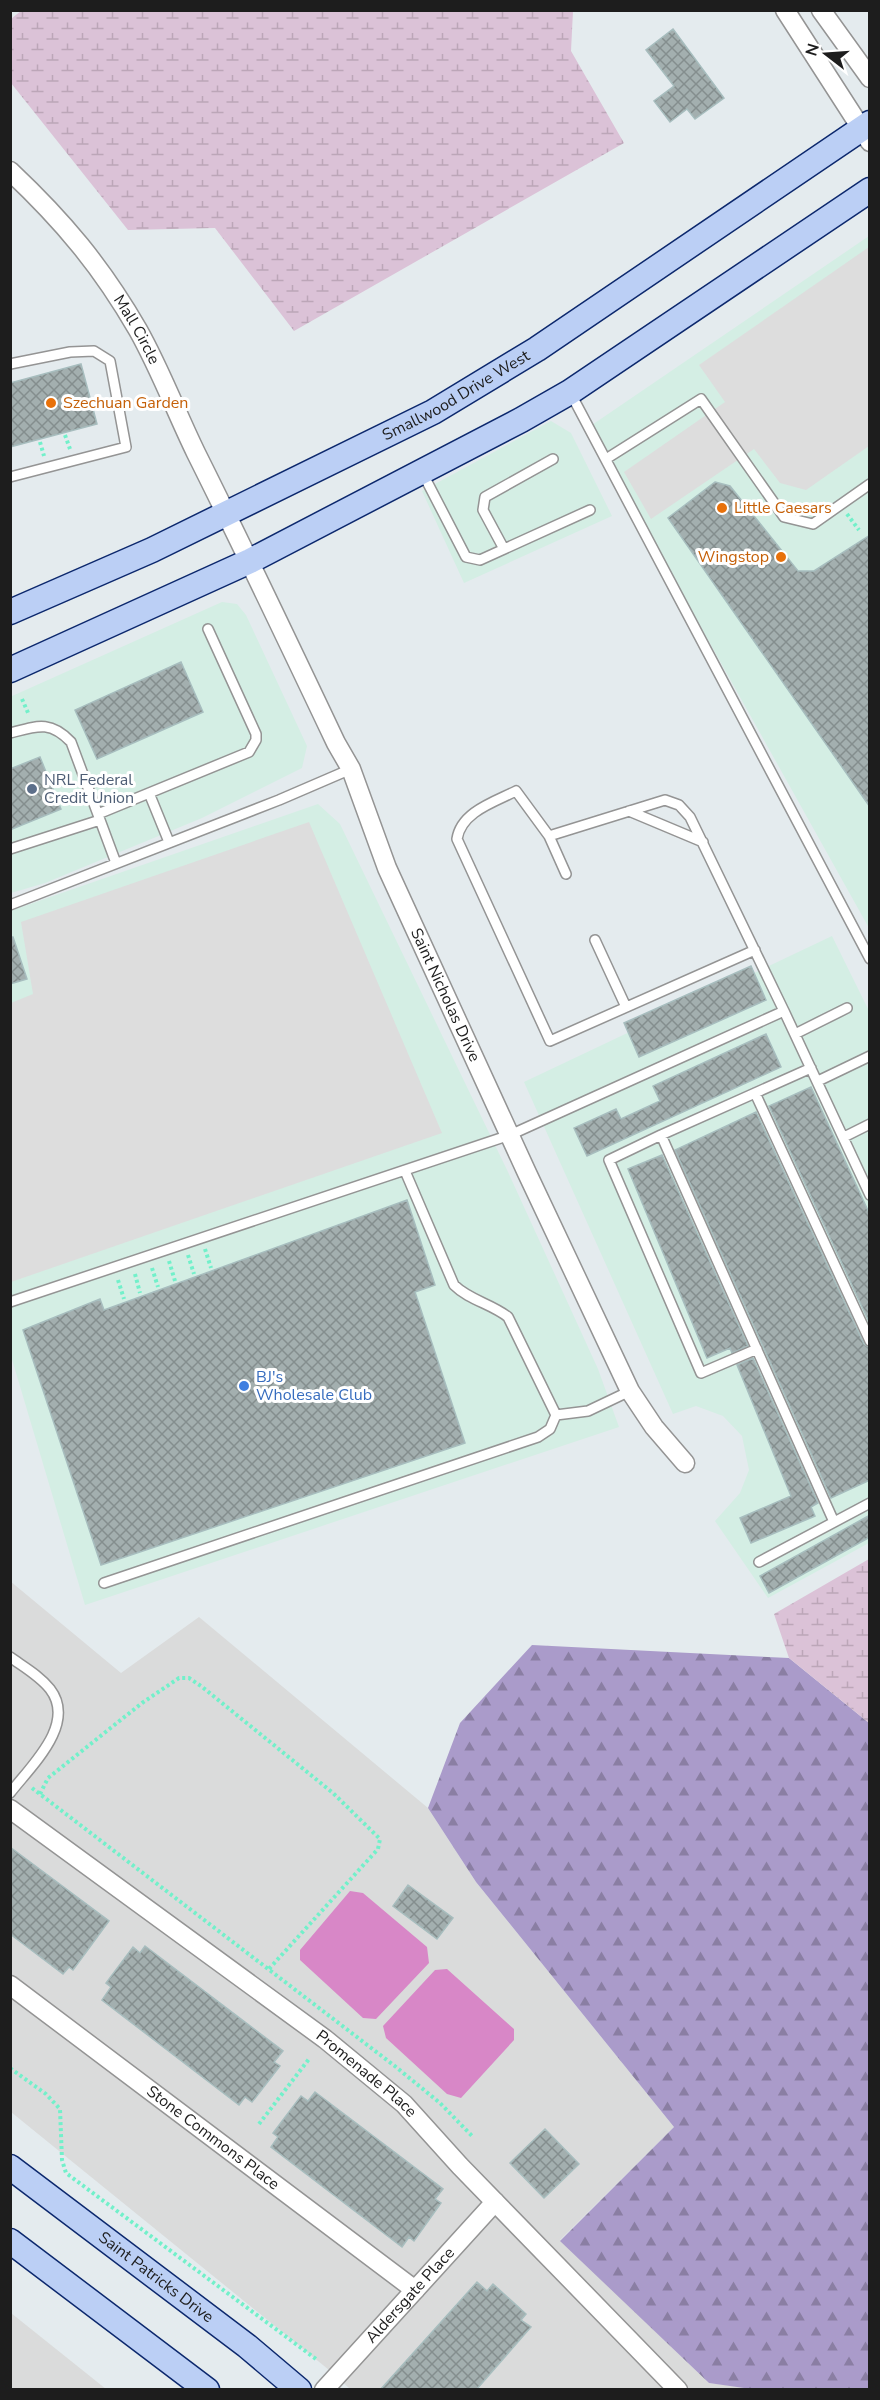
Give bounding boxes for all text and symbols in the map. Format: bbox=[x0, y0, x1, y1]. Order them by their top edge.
north arrow bbox=[796, 24, 856, 84]
text: N bbox=[800, 41, 825, 59]
street label: Mall Circle bbox=[108, 291, 165, 368]
street label: Smallwood Drive West bbox=[379, 345, 534, 446]
place label: Szechuan Garden bbox=[63, 392, 188, 414]
marker: Szechuan Garden bbox=[44, 396, 58, 410]
place label: Little Caesars bbox=[734, 497, 832, 519]
marker: Little Caesars bbox=[715, 501, 729, 515]
place label: Wingstop bbox=[698, 546, 769, 568]
marker: Wingstop bbox=[774, 550, 788, 564]
place label: NRL Federal Credit Union bbox=[44, 769, 134, 809]
marker: NRL Federal Credit Union bbox=[25, 782, 39, 796]
street label: Saint Nicholas Drive bbox=[405, 925, 485, 1065]
place label: BJ's Wholesale Club bbox=[256, 1366, 372, 1406]
marker: BJ's Wholesale Club bbox=[237, 1379, 251, 1393]
street label: Promenade Place bbox=[311, 2025, 422, 2122]
street label: Stone Commons Place bbox=[142, 2080, 284, 2195]
street label: Saint Patricks Drive bbox=[94, 2227, 218, 2328]
street label: Aldersgate Place bbox=[361, 2243, 460, 2348]

